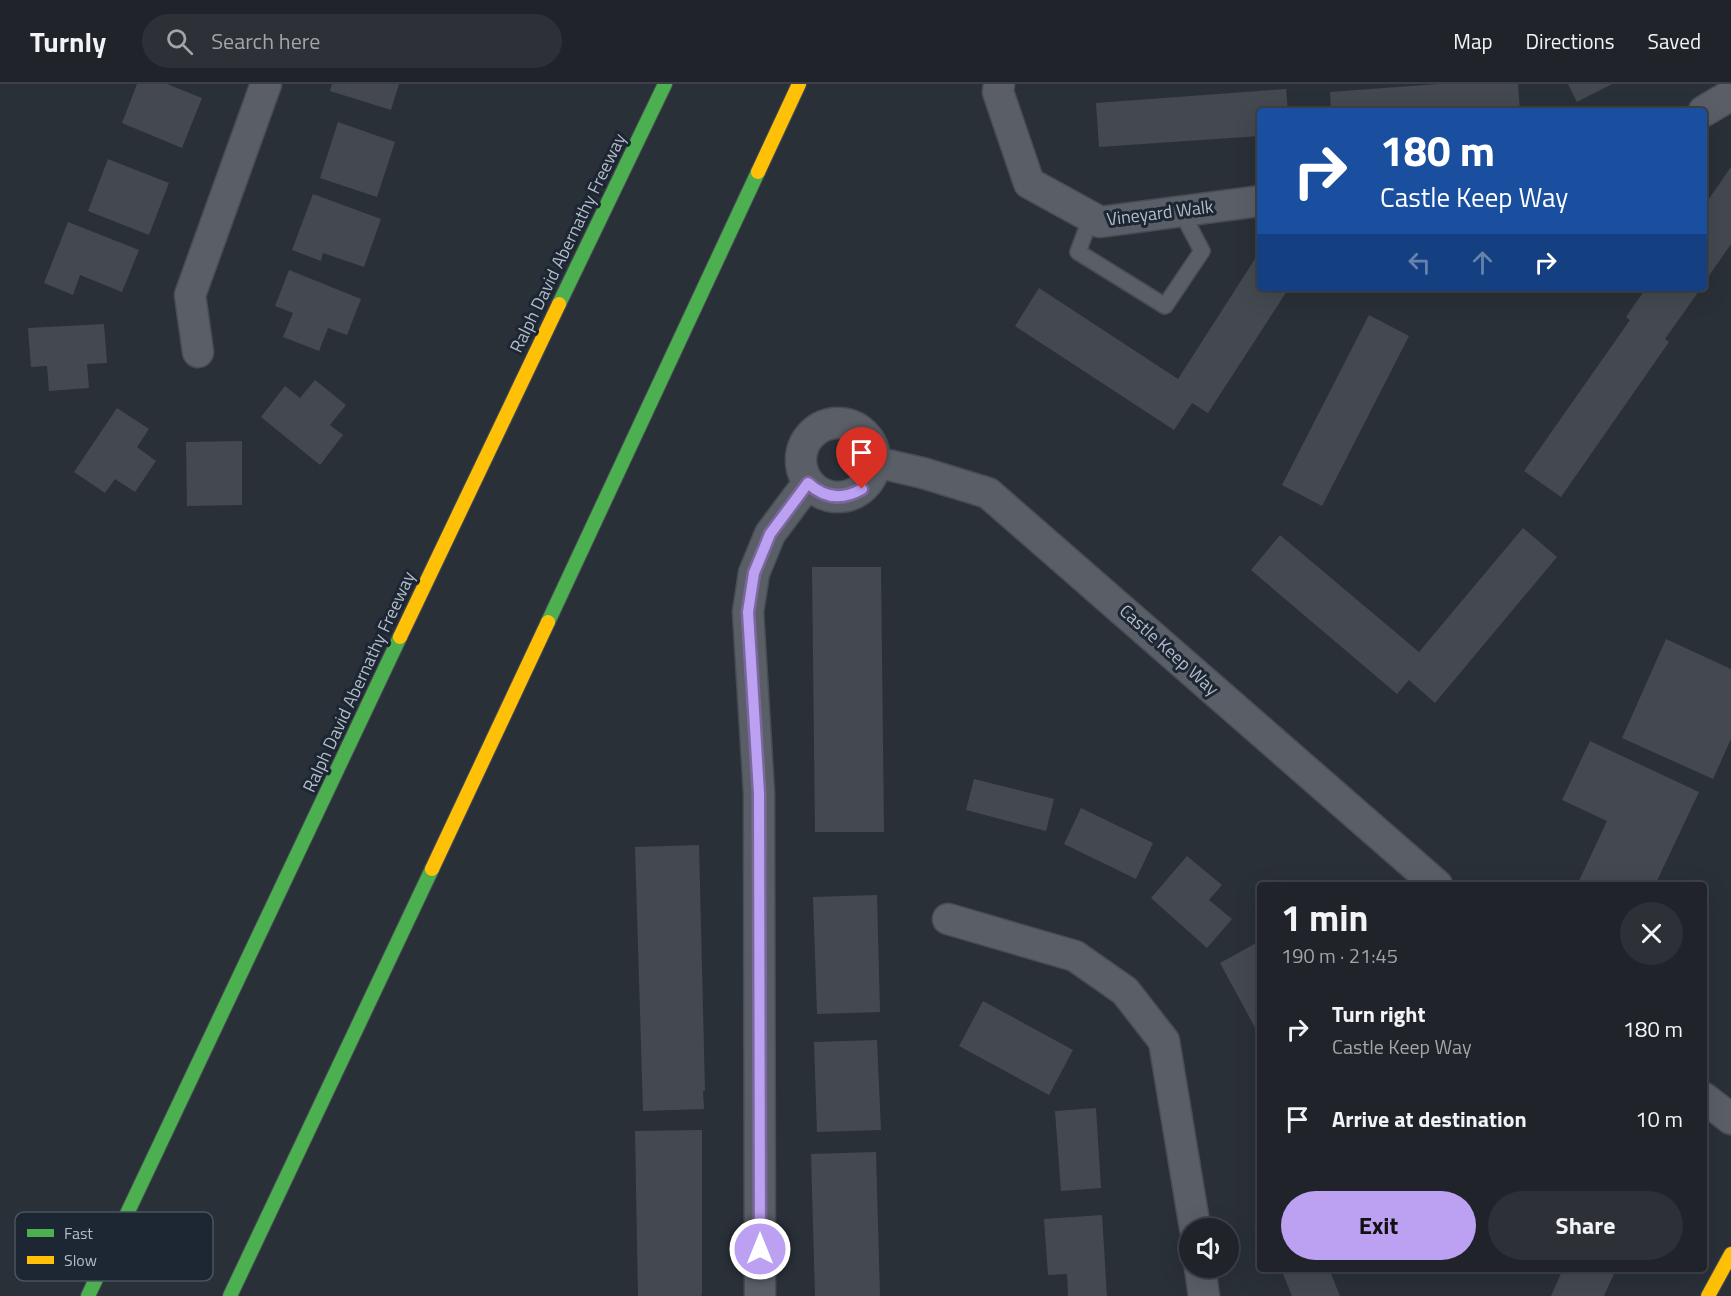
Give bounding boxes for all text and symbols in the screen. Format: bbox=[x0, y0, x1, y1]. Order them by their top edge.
search box bbox=[142, 14, 562, 68]
text: Turnly bbox=[30, 20, 106, 63]
text: Search here bbox=[211, 24, 320, 58]
icon: search bbox=[163, 25, 196, 58]
text: Map bbox=[1453, 25, 1493, 57]
text: Directions bbox=[1526, 25, 1615, 57]
text: Saved bbox=[1648, 25, 1701, 57]
text: 180 m bbox=[1380, 118, 1495, 182]
street label: Ralph David Abernathy Freeway bbox=[503, 128, 633, 357]
icon: right bbox=[1281, 132, 1359, 210]
text: Castle Keep Way bbox=[1380, 176, 1568, 217]
street label: Vineyard Walk bbox=[1105, 193, 1215, 232]
icon: left bbox=[1403, 246, 1436, 279]
icon: ahead bbox=[1466, 246, 1499, 279]
icon: right bbox=[1529, 246, 1562, 279]
pin bbox=[836, 427, 887, 489]
icon: arrive bbox=[845, 436, 878, 469]
street label: Ralph David Abernathy Freeway bbox=[295, 567, 422, 797]
street label: Castle Keep Way bbox=[1114, 598, 1225, 702]
text: 1 min bbox=[1281, 890, 1368, 945]
button: close bbox=[1620, 902, 1683, 965]
text: 190 m · 21:45 bbox=[1281, 940, 1398, 971]
text: Turn right bbox=[1332, 997, 1426, 1031]
text: 180 m bbox=[1623, 1012, 1683, 1046]
icon: right bbox=[1281, 1013, 1314, 1046]
text: Castle Keep Way bbox=[1332, 1031, 1472, 1062]
text: Arrive at destination bbox=[1332, 1102, 1527, 1136]
text: 10 m bbox=[1635, 1102, 1683, 1136]
icon: arrive bbox=[1281, 1103, 1314, 1136]
button: Exit bbox=[1281, 1191, 1476, 1260]
button: Share bbox=[1488, 1191, 1683, 1260]
legend bbox=[15, 1212, 213, 1281]
position arrow bbox=[728, 1217, 792, 1281]
map controls bbox=[1179, 1218, 1239, 1278]
button: sound bbox=[1179, 1218, 1239, 1278]
text: Fast bbox=[64, 1221, 93, 1245]
text: Slow bbox=[64, 1248, 97, 1272]

